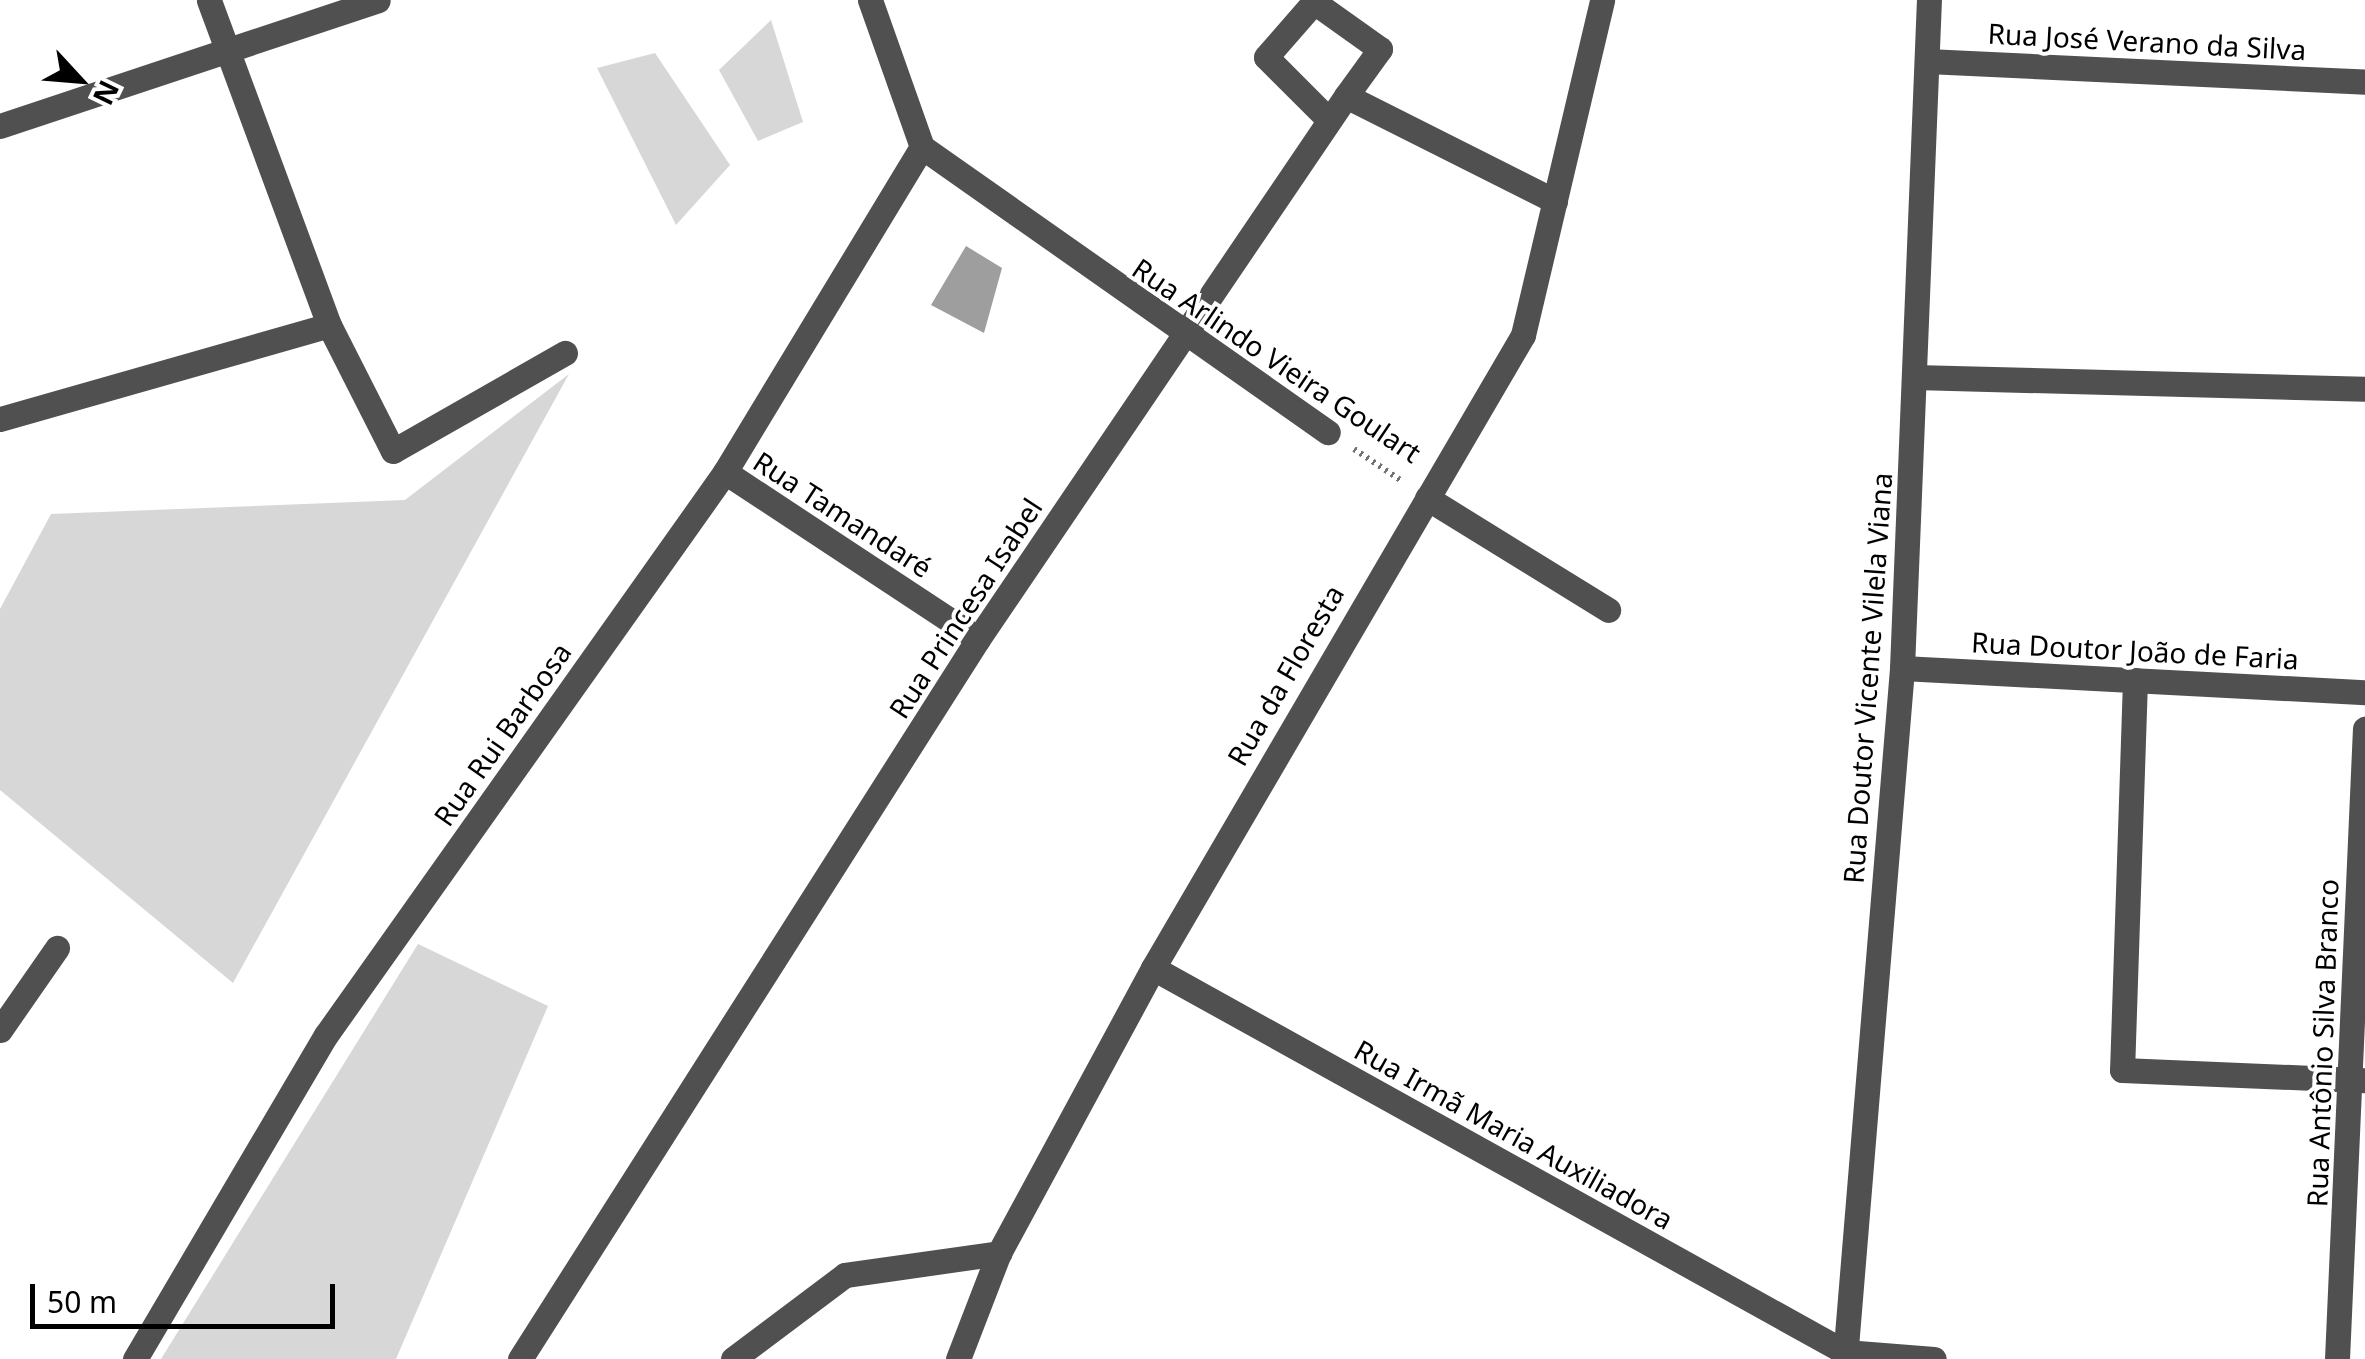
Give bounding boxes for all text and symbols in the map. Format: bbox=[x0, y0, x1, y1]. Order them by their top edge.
street label: Rua José Verano da Silva bbox=[1987, 16, 2307, 66]
north arrow bbox=[30, 30, 130, 130]
text: N bbox=[85, 75, 129, 112]
street label: Rua Arlindo Vieira Goulart bbox=[1126, 251, 1428, 469]
street label: Rua Tamandaré bbox=[748, 444, 938, 584]
street label: Rua Doutor Vicente Vilela Viana bbox=[1836, 471, 1898, 885]
street label: Rua Princesa Isabel bbox=[881, 492, 1049, 724]
street label: Rua da Floresta bbox=[1220, 579, 1350, 771]
street label: Rua Doutor João de Faria bbox=[1970, 625, 2300, 675]
street label: Rua Rui Barbosa bbox=[426, 636, 578, 832]
street label: Rua Antônio Silva Branco bbox=[2299, 878, 2345, 1208]
street label: Rua Irmã Maria Auxiliadora bbox=[1349, 1032, 1679, 1236]
scale bar bbox=[35, 1264, 340, 1326]
text: 50 m bbox=[47, 1281, 117, 1322]

